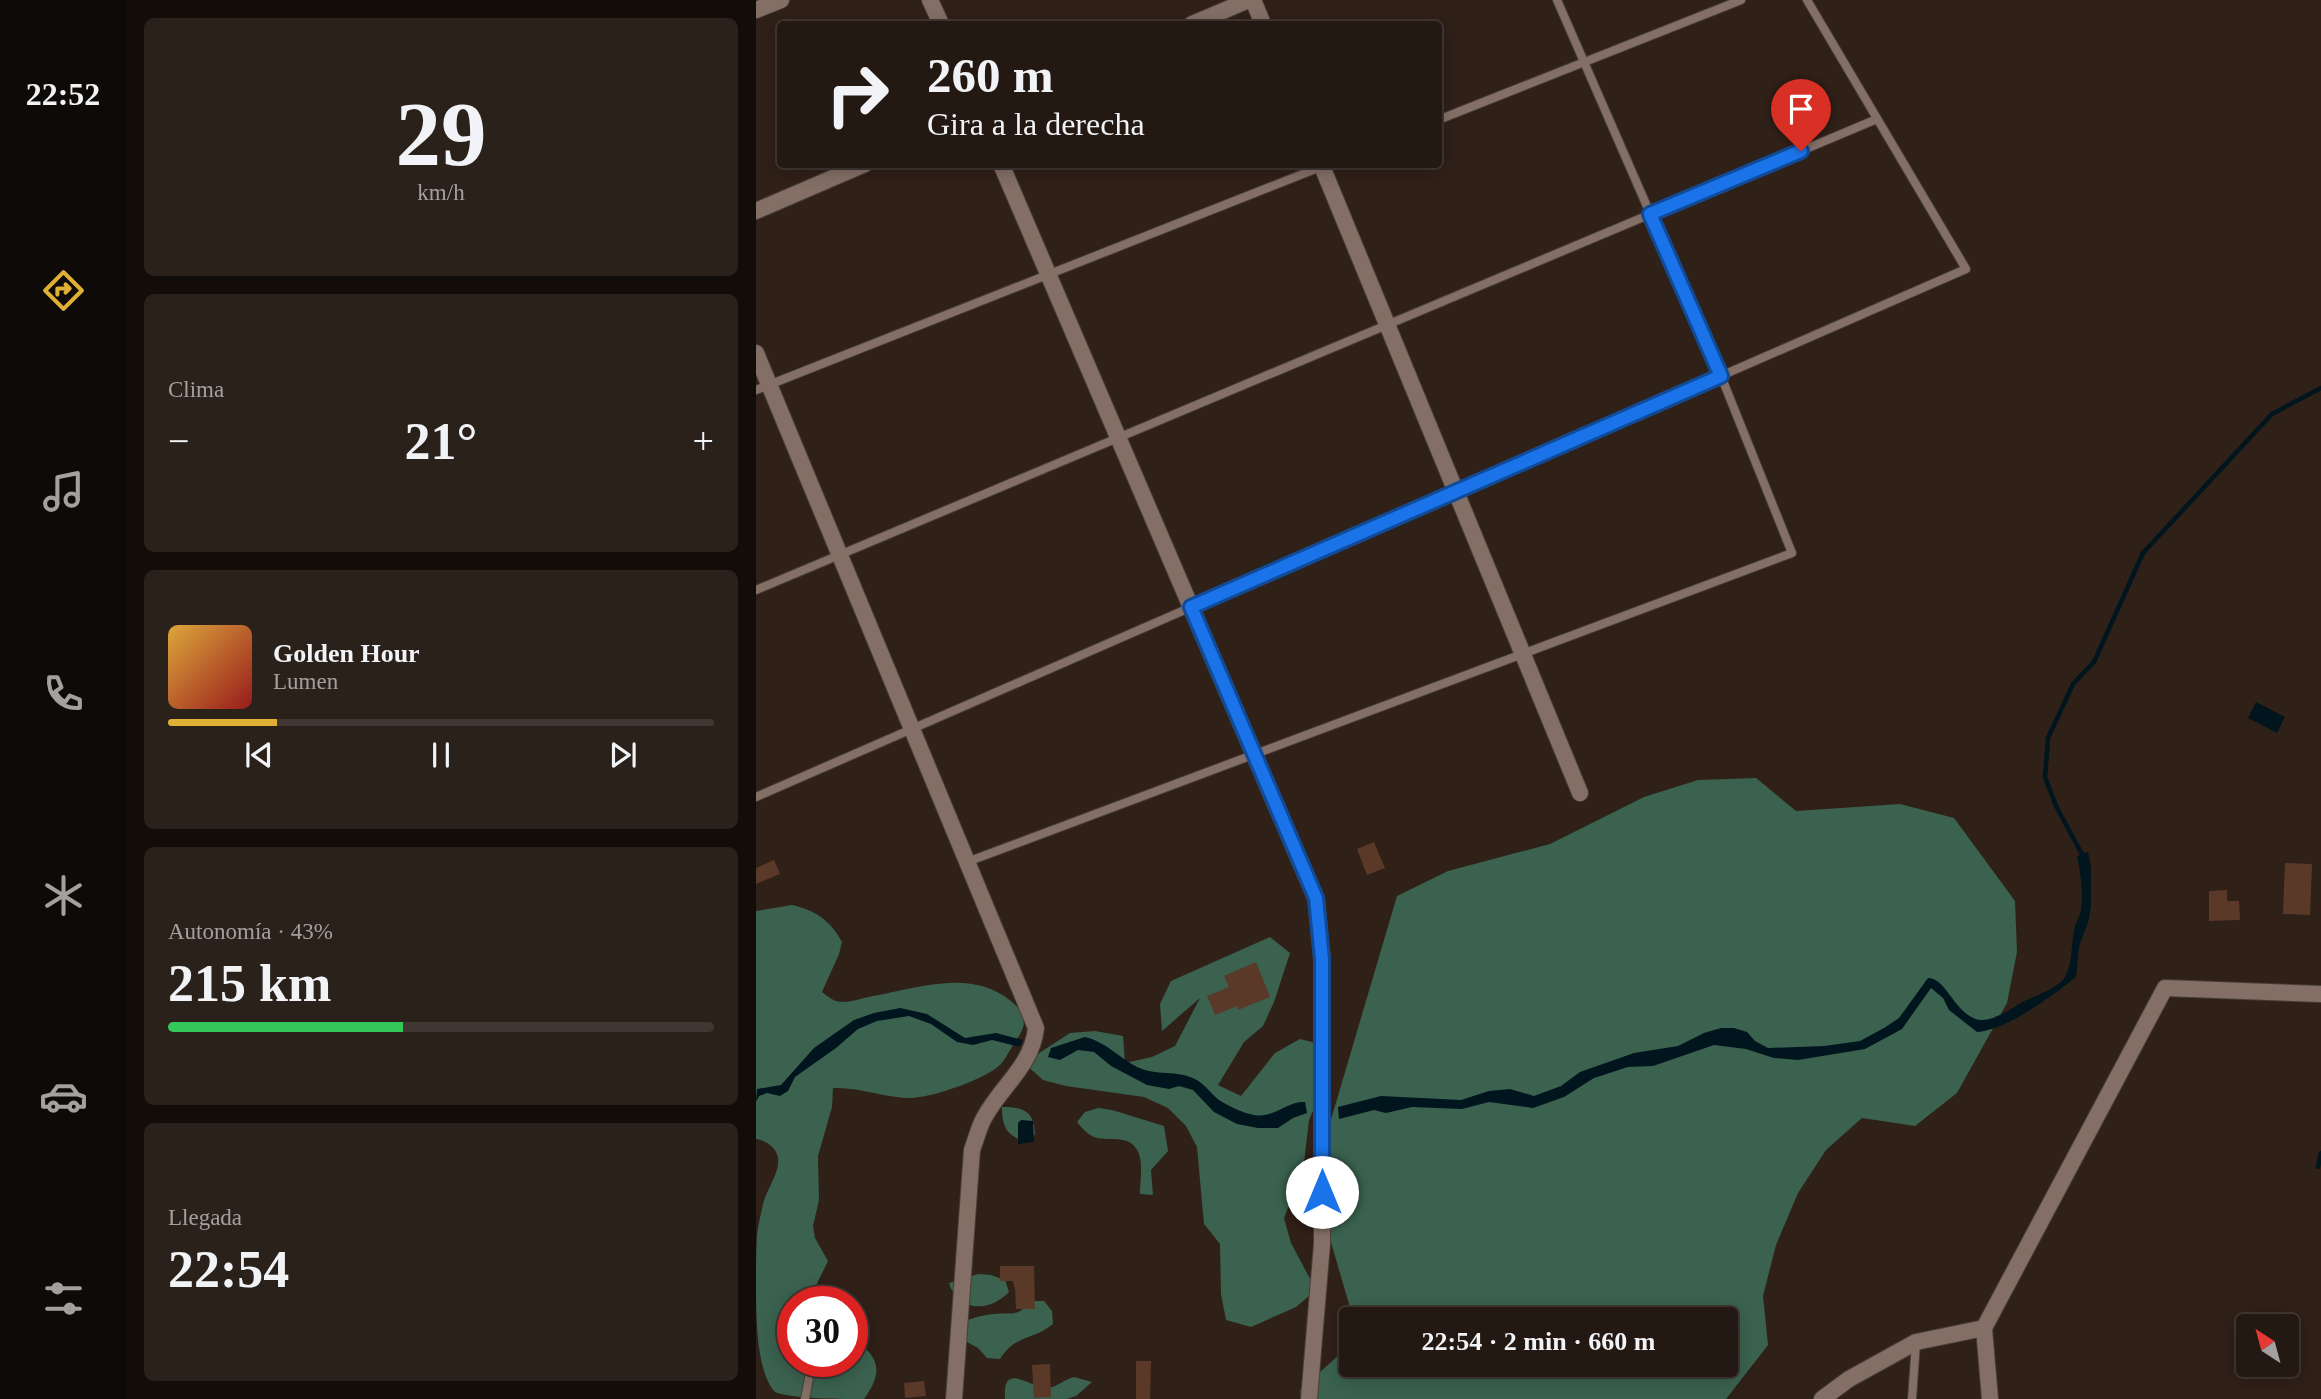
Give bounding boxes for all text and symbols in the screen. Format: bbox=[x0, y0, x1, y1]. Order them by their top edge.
text: 260 m bbox=[927, 48, 1054, 103]
icon: right bbox=[812, 49, 903, 140]
text: 22:52 bbox=[26, 76, 100, 112]
pin bbox=[1771, 79, 1831, 151]
text: 29 bbox=[396, 84, 487, 185]
icon: arrive bbox=[1782, 90, 1820, 128]
text: Gira a la derecha bbox=[927, 106, 1145, 142]
text: km/h bbox=[417, 180, 465, 205]
icon: directions bbox=[39, 266, 88, 315]
text: Clima bbox=[168, 377, 224, 402]
text: 21° bbox=[405, 413, 477, 470]
text: − bbox=[168, 420, 189, 462]
text: + bbox=[693, 420, 714, 462]
icon: music bbox=[39, 467, 88, 516]
text: Golden Hour bbox=[273, 639, 420, 668]
icon: phone bbox=[39, 669, 88, 718]
text: Lumen bbox=[273, 669, 338, 694]
icon: previous bbox=[240, 736, 278, 774]
icon: pause bbox=[422, 736, 460, 774]
icon: next bbox=[604, 736, 642, 774]
icon: climate bbox=[39, 871, 88, 920]
text: Autonomía · 43% bbox=[168, 919, 333, 944]
text: 215 km bbox=[168, 955, 331, 1012]
icon: car bbox=[39, 1072, 88, 1121]
position arrow bbox=[1285, 1155, 1359, 1229]
text: Llegada bbox=[168, 1205, 242, 1230]
text: 22:54 bbox=[168, 1241, 289, 1298]
icon: filters bbox=[39, 1274, 88, 1323]
speed limit sign: 30 bbox=[777, 1286, 868, 1377]
north arrow bbox=[2236, 1314, 2300, 1377]
map controls bbox=[2236, 1314, 2299, 1377]
text: 22:54 · 2 min · 660 m bbox=[1422, 1327, 1656, 1356]

